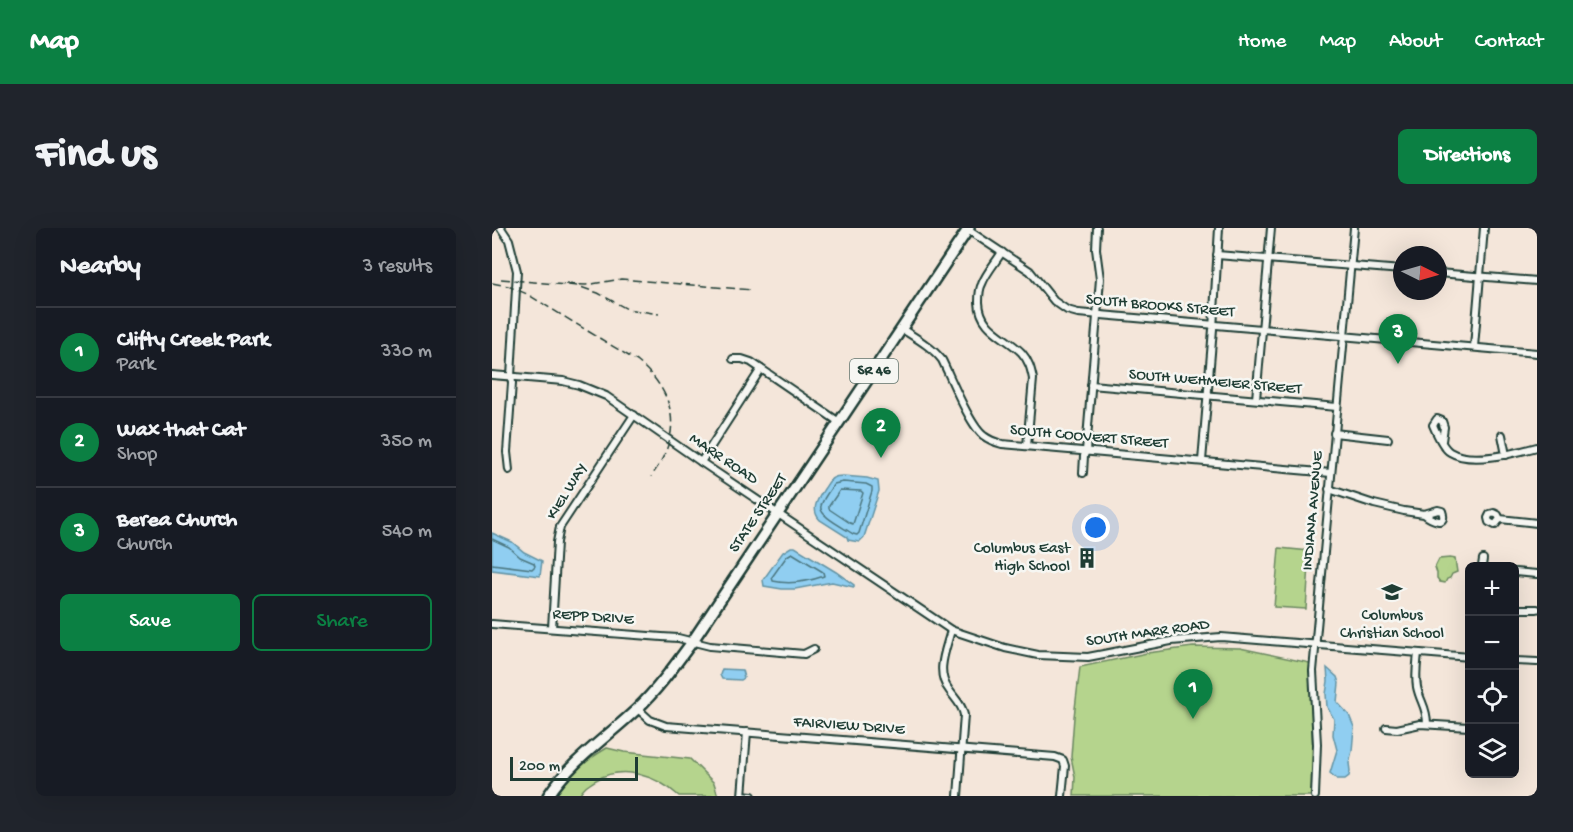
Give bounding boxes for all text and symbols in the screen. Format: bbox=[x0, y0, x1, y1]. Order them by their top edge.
text: Map bbox=[30, 26, 79, 59]
text: Home bbox=[1238, 30, 1286, 55]
text: Map bbox=[1319, 30, 1356, 55]
text: About bbox=[1389, 30, 1442, 55]
text: Contact bbox=[1475, 30, 1543, 55]
button: Directions bbox=[1398, 129, 1537, 184]
text: Find us bbox=[36, 132, 156, 181]
north arrow bbox=[1393, 246, 1447, 300]
text: Nearby bbox=[60, 252, 141, 283]
text: 3 results bbox=[363, 256, 432, 279]
street label: SOUTH BROOKS STREET bbox=[1085, 291, 1236, 323]
pin: 3 bbox=[1378, 314, 1418, 364]
text: Clifty Creek Park bbox=[117, 328, 270, 354]
text: 1 bbox=[75, 341, 84, 364]
text: 330 m bbox=[381, 341, 432, 364]
text: Park bbox=[117, 354, 155, 377]
road number: SR 46 bbox=[850, 359, 898, 383]
street label: SOUTH WEHMEIER STREET bbox=[1128, 366, 1303, 400]
pin: 2 bbox=[862, 408, 900, 458]
text: Wax that Cat bbox=[117, 418, 245, 444]
street label: SOUTH COOVERT STREET bbox=[1009, 422, 1170, 454]
street label: MARR ROAD bbox=[685, 430, 762, 490]
text: 2 bbox=[75, 431, 84, 454]
text: 350 m bbox=[381, 431, 432, 454]
text: Shop bbox=[117, 444, 157, 467]
street label: INDIANA AVENUE bbox=[1299, 450, 1329, 571]
street label: KIEL WAY bbox=[543, 460, 593, 524]
street label: STATE STREET bbox=[726, 470, 793, 557]
text: Berea Church bbox=[117, 508, 237, 534]
your location bbox=[1081, 513, 1110, 542]
text: 3 bbox=[74, 521, 85, 544]
text: 540 m bbox=[382, 521, 432, 544]
text: Church bbox=[117, 534, 173, 557]
place label: Columbus East High School bbox=[974, 540, 1071, 577]
building icon: Columbus East High School bbox=[1075, 546, 1099, 570]
map controls bbox=[1465, 562, 1519, 778]
button: + bbox=[1465, 562, 1519, 616]
school or university icon: Columbus Christian School bbox=[1380, 580, 1404, 604]
button: Save bbox=[60, 594, 240, 651]
button: Share bbox=[252, 594, 432, 651]
street label: REPP DRIVE bbox=[552, 606, 635, 630]
place label: Columbus Christian School bbox=[1340, 607, 1444, 644]
street label: SOUTH MARR ROAD bbox=[1085, 616, 1211, 652]
button: − bbox=[1465, 616, 1519, 670]
pin: 1 bbox=[1174, 670, 1212, 719]
button: locate bbox=[1465, 670, 1519, 724]
street label: FAIRVIEW DRIVE bbox=[792, 714, 906, 740]
button: layers bbox=[1465, 724, 1519, 778]
scale bar bbox=[510, 754, 638, 782]
text: 200 m bbox=[519, 758, 560, 777]

